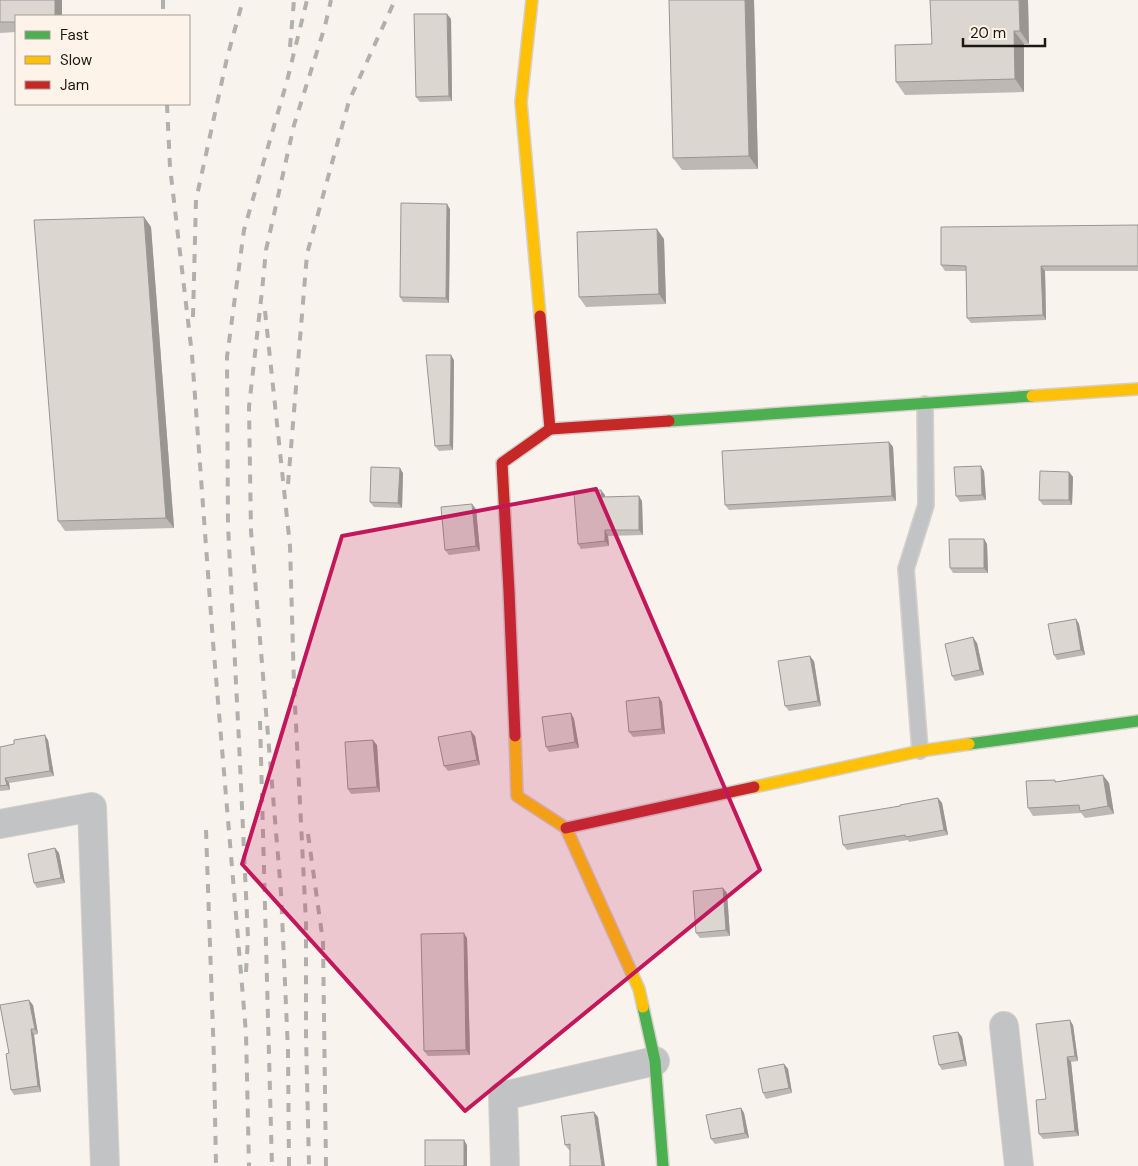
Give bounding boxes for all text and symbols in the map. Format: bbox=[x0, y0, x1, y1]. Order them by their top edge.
legend bbox=[15, 15, 190, 105]
scale bar bbox=[963, 15, 1046, 47]
text: 20 m bbox=[970, 23, 1006, 43]
text: Fast bbox=[60, 25, 89, 45]
text: Slow bbox=[60, 50, 93, 70]
text: Jam bbox=[60, 75, 89, 95]

